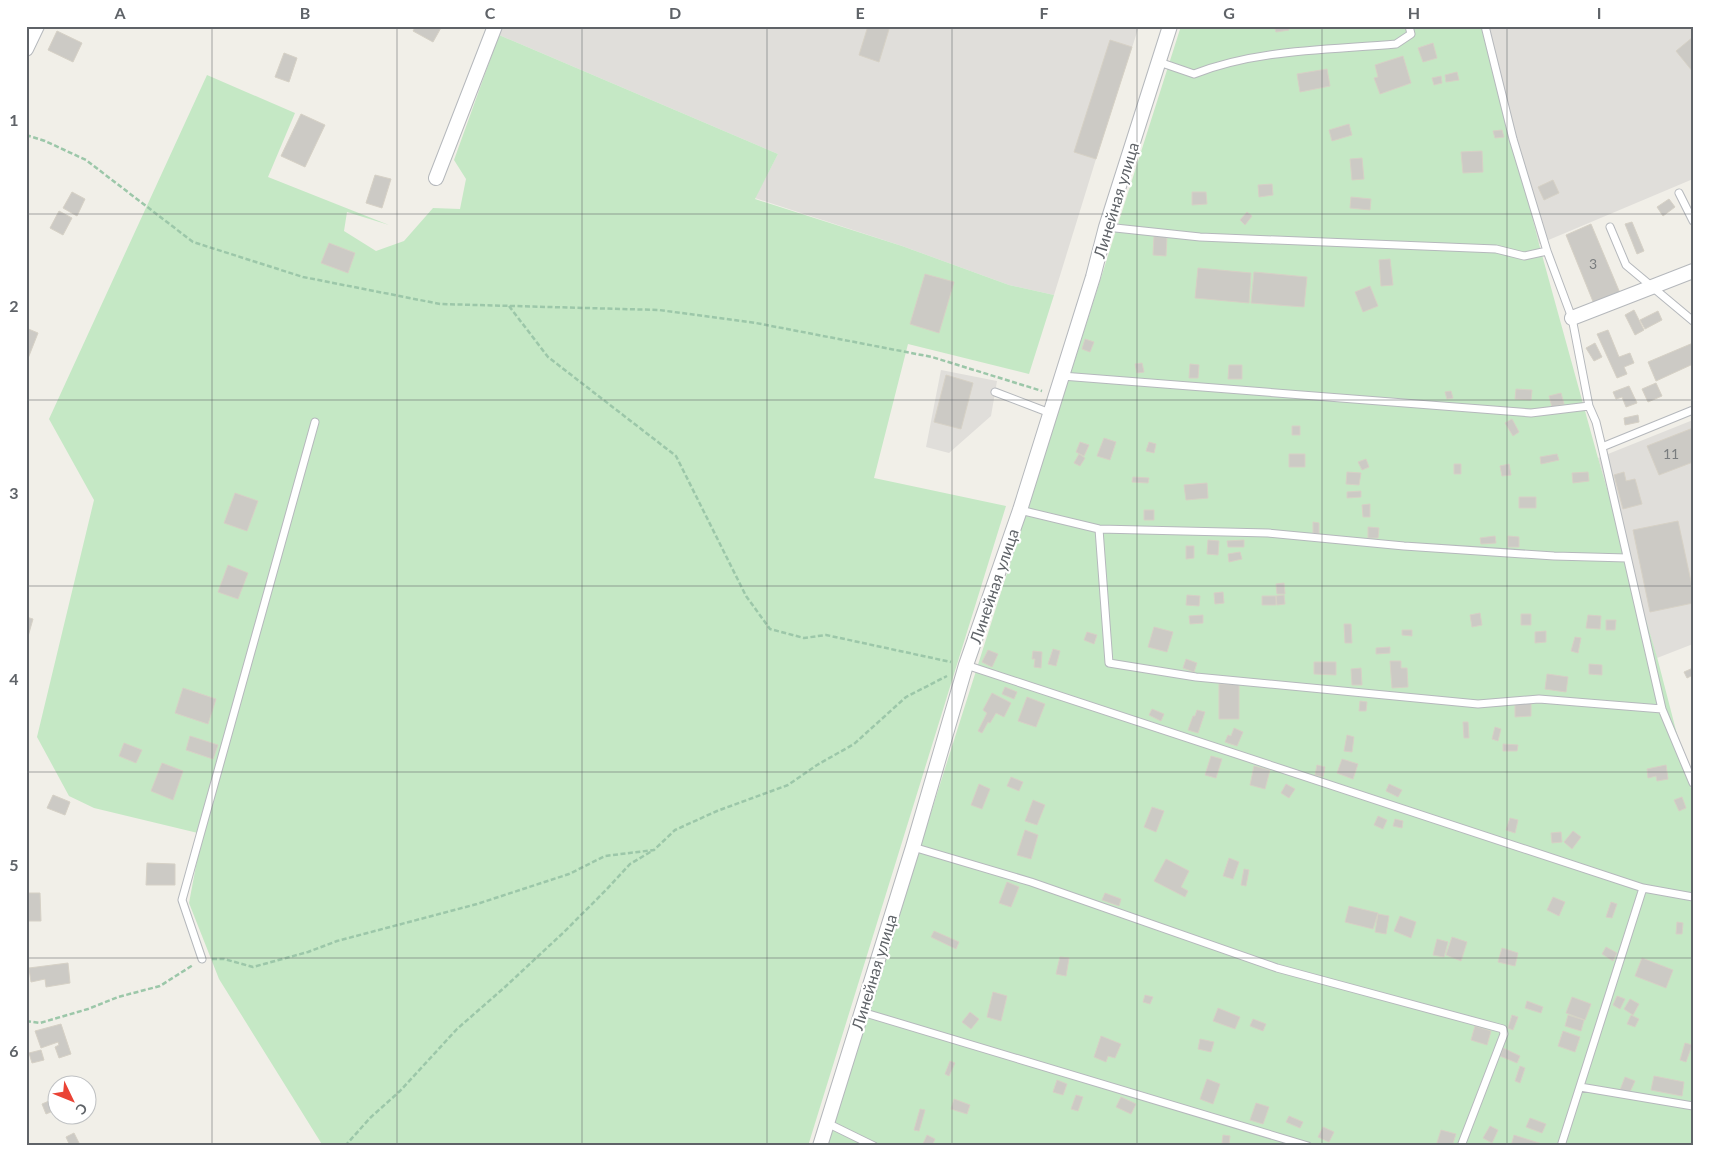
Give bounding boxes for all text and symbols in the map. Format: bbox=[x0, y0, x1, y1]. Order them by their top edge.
text: A bbox=[113, 3, 126, 22]
text: B bbox=[300, 3, 310, 22]
text: C bbox=[485, 3, 496, 22]
text: D bbox=[669, 3, 681, 22]
text: E bbox=[855, 3, 865, 22]
text: F bbox=[1039, 3, 1049, 22]
text: G bbox=[1223, 3, 1235, 22]
text: H bbox=[1408, 3, 1420, 22]
text: I bbox=[1597, 3, 1601, 22]
text: 1 bbox=[9, 110, 19, 129]
street label: Линейная улица bbox=[1089, 140, 1142, 261]
house number: 3 bbox=[1589, 255, 1597, 272]
text: 2 bbox=[9, 296, 19, 315]
house number: 11 bbox=[1663, 445, 1679, 462]
text: 3 bbox=[9, 483, 19, 502]
street label: Линейная улица bbox=[965, 526, 1022, 647]
text: 4 bbox=[9, 669, 19, 688]
text: 5 bbox=[9, 855, 19, 874]
street label: Линейная улица bbox=[847, 912, 900, 1033]
text: 6 bbox=[9, 1041, 19, 1060]
north arrow bbox=[48, 1074, 98, 1124]
text: С bbox=[72, 1100, 91, 1119]

